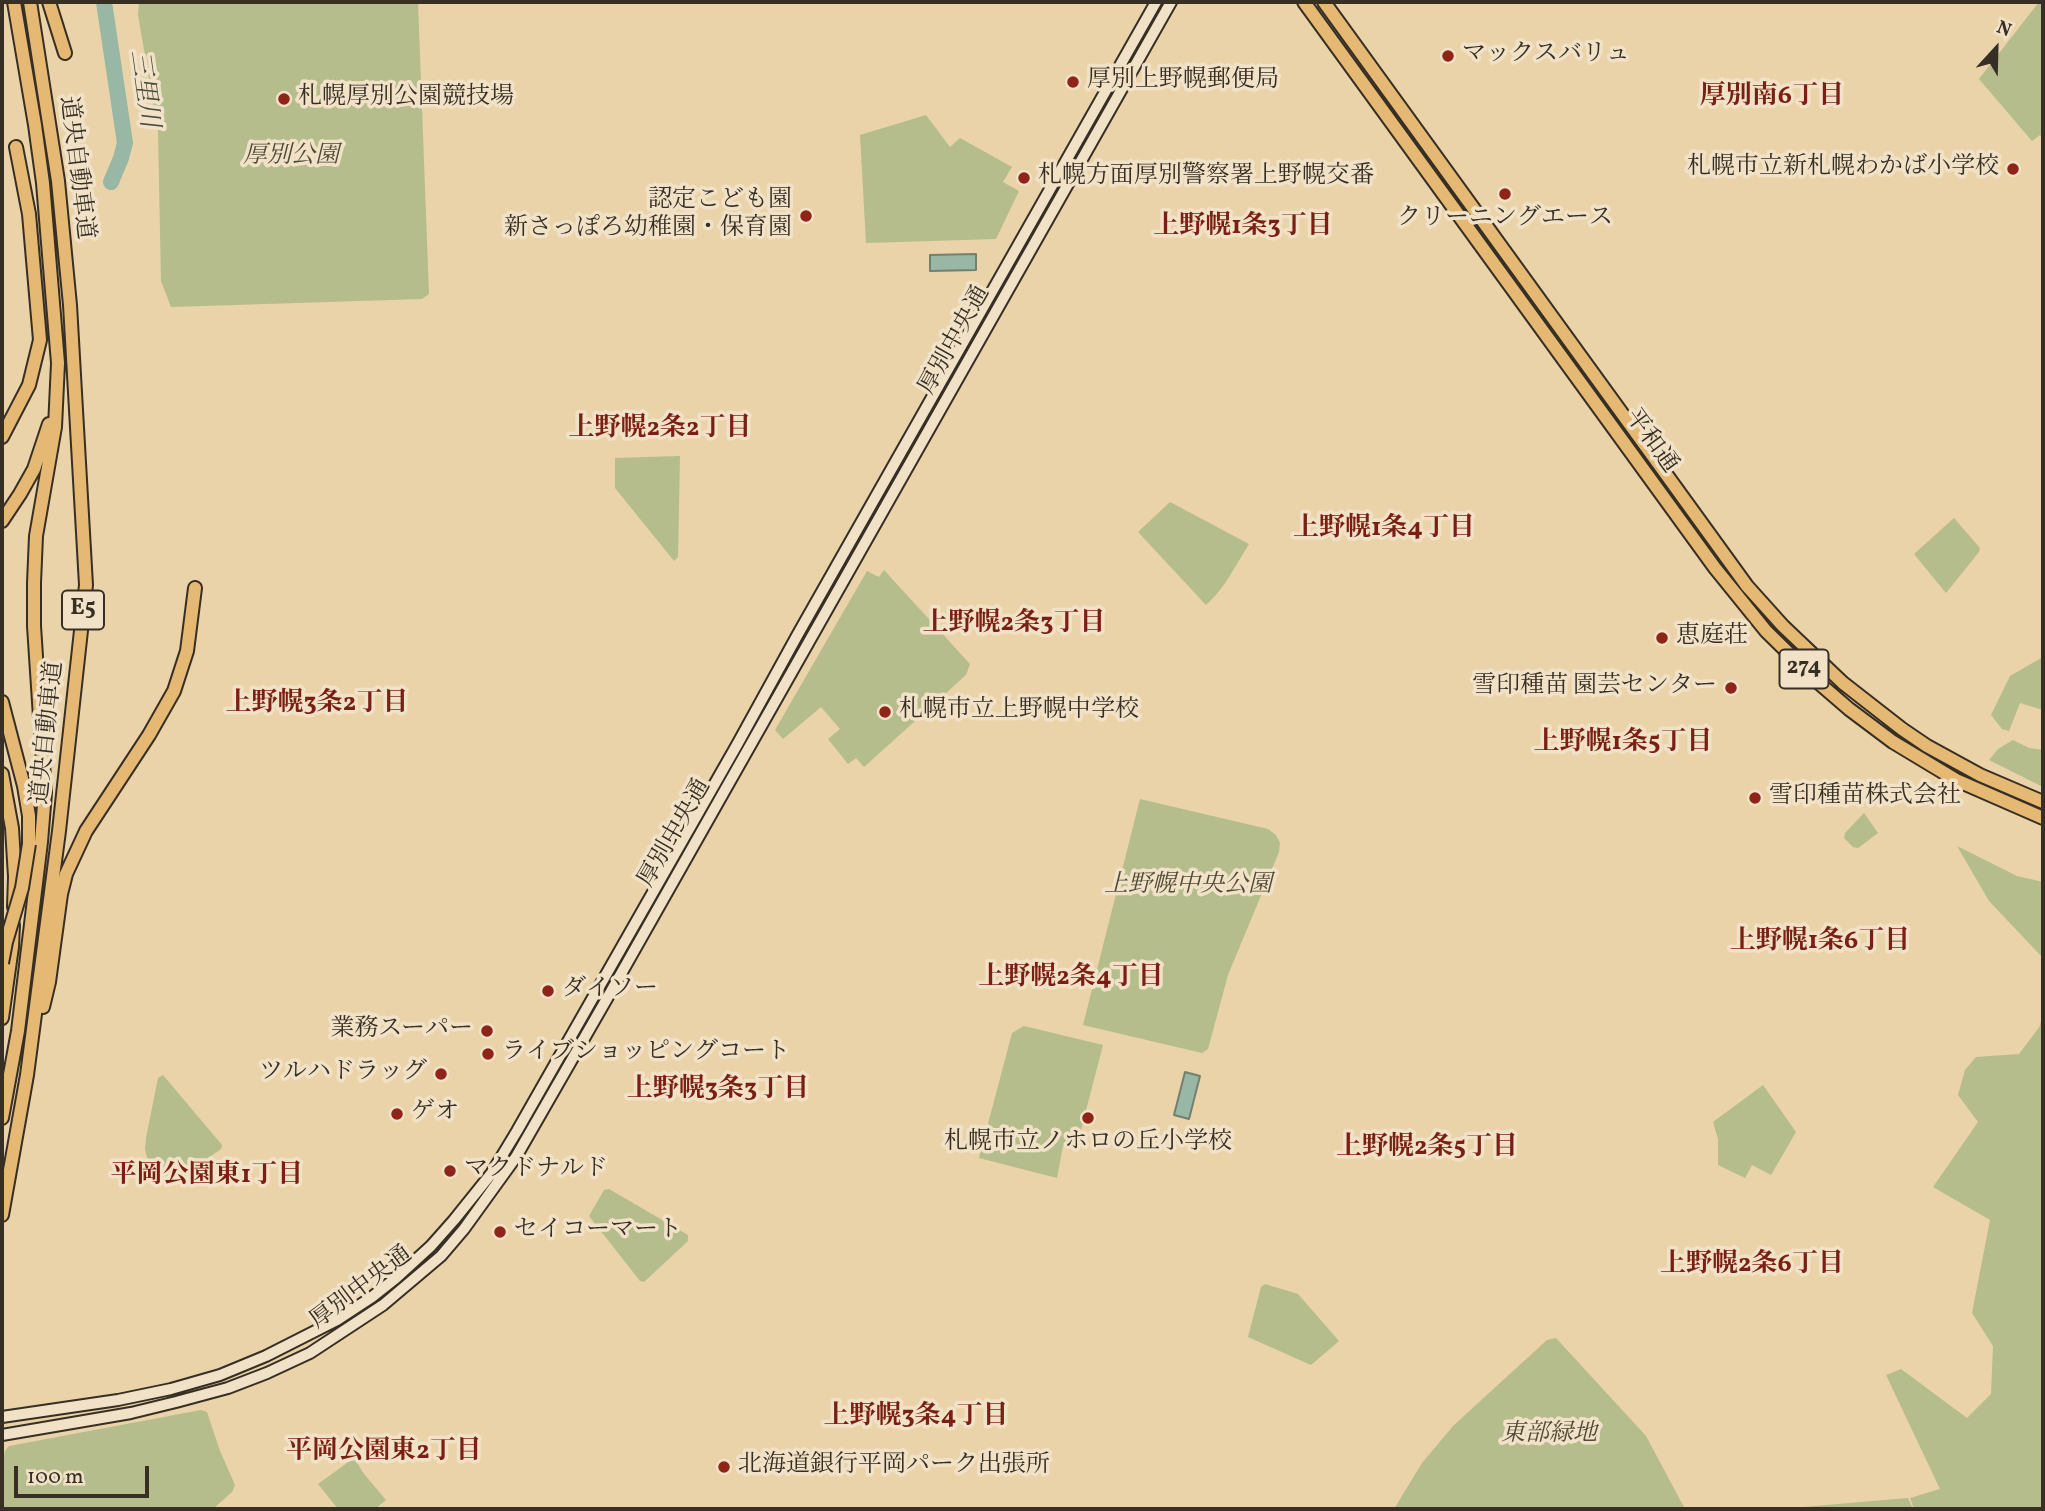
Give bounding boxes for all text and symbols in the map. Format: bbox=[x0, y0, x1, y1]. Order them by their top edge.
north arrow bbox=[1961, 14, 2031, 84]
text: N bbox=[1993, 15, 2015, 44]
place label: マックスバリュ bbox=[1462, 42, 1630, 70]
water label: 三里川 bbox=[121, 48, 163, 130]
marker: マックスバリュ bbox=[1440, 48, 1456, 64]
place label: 厚別上野幌郵便局 bbox=[1087, 68, 1279, 96]
marker: 厚別上野幌郵便局 bbox=[1065, 74, 1081, 90]
district label: 厚別南6丁目 bbox=[1700, 82, 1844, 114]
place label: 札幌厚別公園競技場 bbox=[298, 85, 514, 113]
marker: 札幌厚別公園競技場 bbox=[276, 91, 292, 107]
street label: 道央自動車道 bbox=[52, 95, 98, 241]
park label: 厚別公園 bbox=[243, 144, 339, 172]
place label: 札幌市立新札幌わかば小学校 bbox=[1687, 155, 1999, 183]
marker: 札幌市立新札幌わかば小学校 bbox=[2005, 161, 2021, 177]
place label: 札幌方面厚別警察署上野幌交番 bbox=[1038, 164, 1374, 192]
marker: 札幌方面厚別警察署上野幌交番 bbox=[1016, 170, 1032, 186]
marker: クリーニングエース bbox=[1497, 186, 1513, 202]
place label: 認定こども園 新さっぽろ幼稚園・保育園 bbox=[504, 188, 792, 244]
place label: クリーニングエース bbox=[1397, 206, 1613, 234]
marker: 認定こども園 新さっぽろ幼稚園・保育園 bbox=[798, 208, 814, 224]
district label: 上野幌1条3丁目 bbox=[1153, 212, 1333, 244]
street label: 厚別中央通 bbox=[914, 282, 998, 400]
street label: 平和通 bbox=[1617, 404, 1683, 480]
district label: 上野幌2条2丁目 bbox=[568, 414, 752, 446]
district label: 上野幌1条4丁目 bbox=[1293, 514, 1475, 546]
road number: E5 bbox=[62, 590, 104, 630]
district label: 上野幌2条3丁目 bbox=[923, 609, 1105, 641]
place label: 恵庭荘 bbox=[1676, 624, 1748, 652]
marker: 恵庭荘 bbox=[1654, 630, 1670, 646]
road number: 274 bbox=[1780, 650, 1828, 688]
street label: 道央自動車道 bbox=[27, 660, 71, 806]
place label: 雪印種苗 園芸センター bbox=[1472, 674, 1717, 702]
marker: 雪印種苗 園芸センター bbox=[1723, 680, 1739, 696]
district label: 上野幌3条2丁目 bbox=[226, 689, 408, 721]
place label: 札幌市立上野幌中学校 bbox=[899, 698, 1139, 726]
marker: 札幌市立上野幌中学校 bbox=[877, 704, 893, 720]
district label: 上野幌1条5丁目 bbox=[1534, 728, 1712, 760]
street label: 厚別中央通 bbox=[634, 775, 718, 893]
place label: 雪印種苗株式会社 bbox=[1769, 784, 1961, 812]
marker: 雪印種苗株式会社 bbox=[1747, 790, 1763, 806]
park label: 上野幌中央公園 bbox=[1104, 873, 1272, 901]
district label: 上野幌1条6丁目 bbox=[1730, 927, 1910, 959]
district label: 上野幌2条4丁目 bbox=[978, 963, 1164, 995]
place label: ダイソー bbox=[562, 977, 658, 1005]
marker: ダイソー bbox=[540, 983, 556, 999]
place label: 業務スーパー bbox=[330, 1017, 473, 1045]
marker: 業務スーパー bbox=[479, 1023, 495, 1039]
place label: ライブショッピングコート bbox=[502, 1040, 790, 1068]
marker: ライブショッピングコート bbox=[480, 1046, 496, 1062]
place label: ツルハドラッグ bbox=[259, 1060, 427, 1088]
marker: ツルハドラッグ bbox=[433, 1066, 449, 1082]
district label: 上野幌3条3丁目 bbox=[627, 1075, 809, 1107]
place label: ゲオ bbox=[411, 1100, 459, 1128]
marker: ゲオ bbox=[389, 1106, 405, 1122]
marker: 札幌市立ノホロの丘小学校 bbox=[1080, 1110, 1096, 1126]
place label: 札幌市立ノホロの丘小学校 bbox=[944, 1130, 1232, 1158]
district label: 上野幌2条5丁目 bbox=[1336, 1133, 1518, 1165]
place label: マクドナルド bbox=[464, 1157, 608, 1185]
district label: 平岡公園東1丁目 bbox=[111, 1161, 303, 1193]
marker: マクドナルド bbox=[442, 1163, 458, 1179]
place label: セイコーマート bbox=[514, 1218, 682, 1246]
marker: セイコーマート bbox=[492, 1224, 508, 1240]
street label: 厚別中央通 bbox=[305, 1241, 419, 1337]
district label: 上野幌2条6丁目 bbox=[1660, 1250, 1844, 1282]
district label: 上野幌3条4丁目 bbox=[823, 1402, 1009, 1434]
park label: 東部緑地 bbox=[1501, 1422, 1597, 1450]
district label: 平岡公園東2丁目 bbox=[286, 1437, 482, 1469]
scale bar bbox=[18, 1452, 152, 1496]
place label: 北海道銀行平岡パーク出張所 bbox=[738, 1453, 1050, 1481]
marker: 北海道銀行平岡パーク出張所 bbox=[716, 1459, 732, 1475]
text: 100 m bbox=[27, 1463, 84, 1492]

